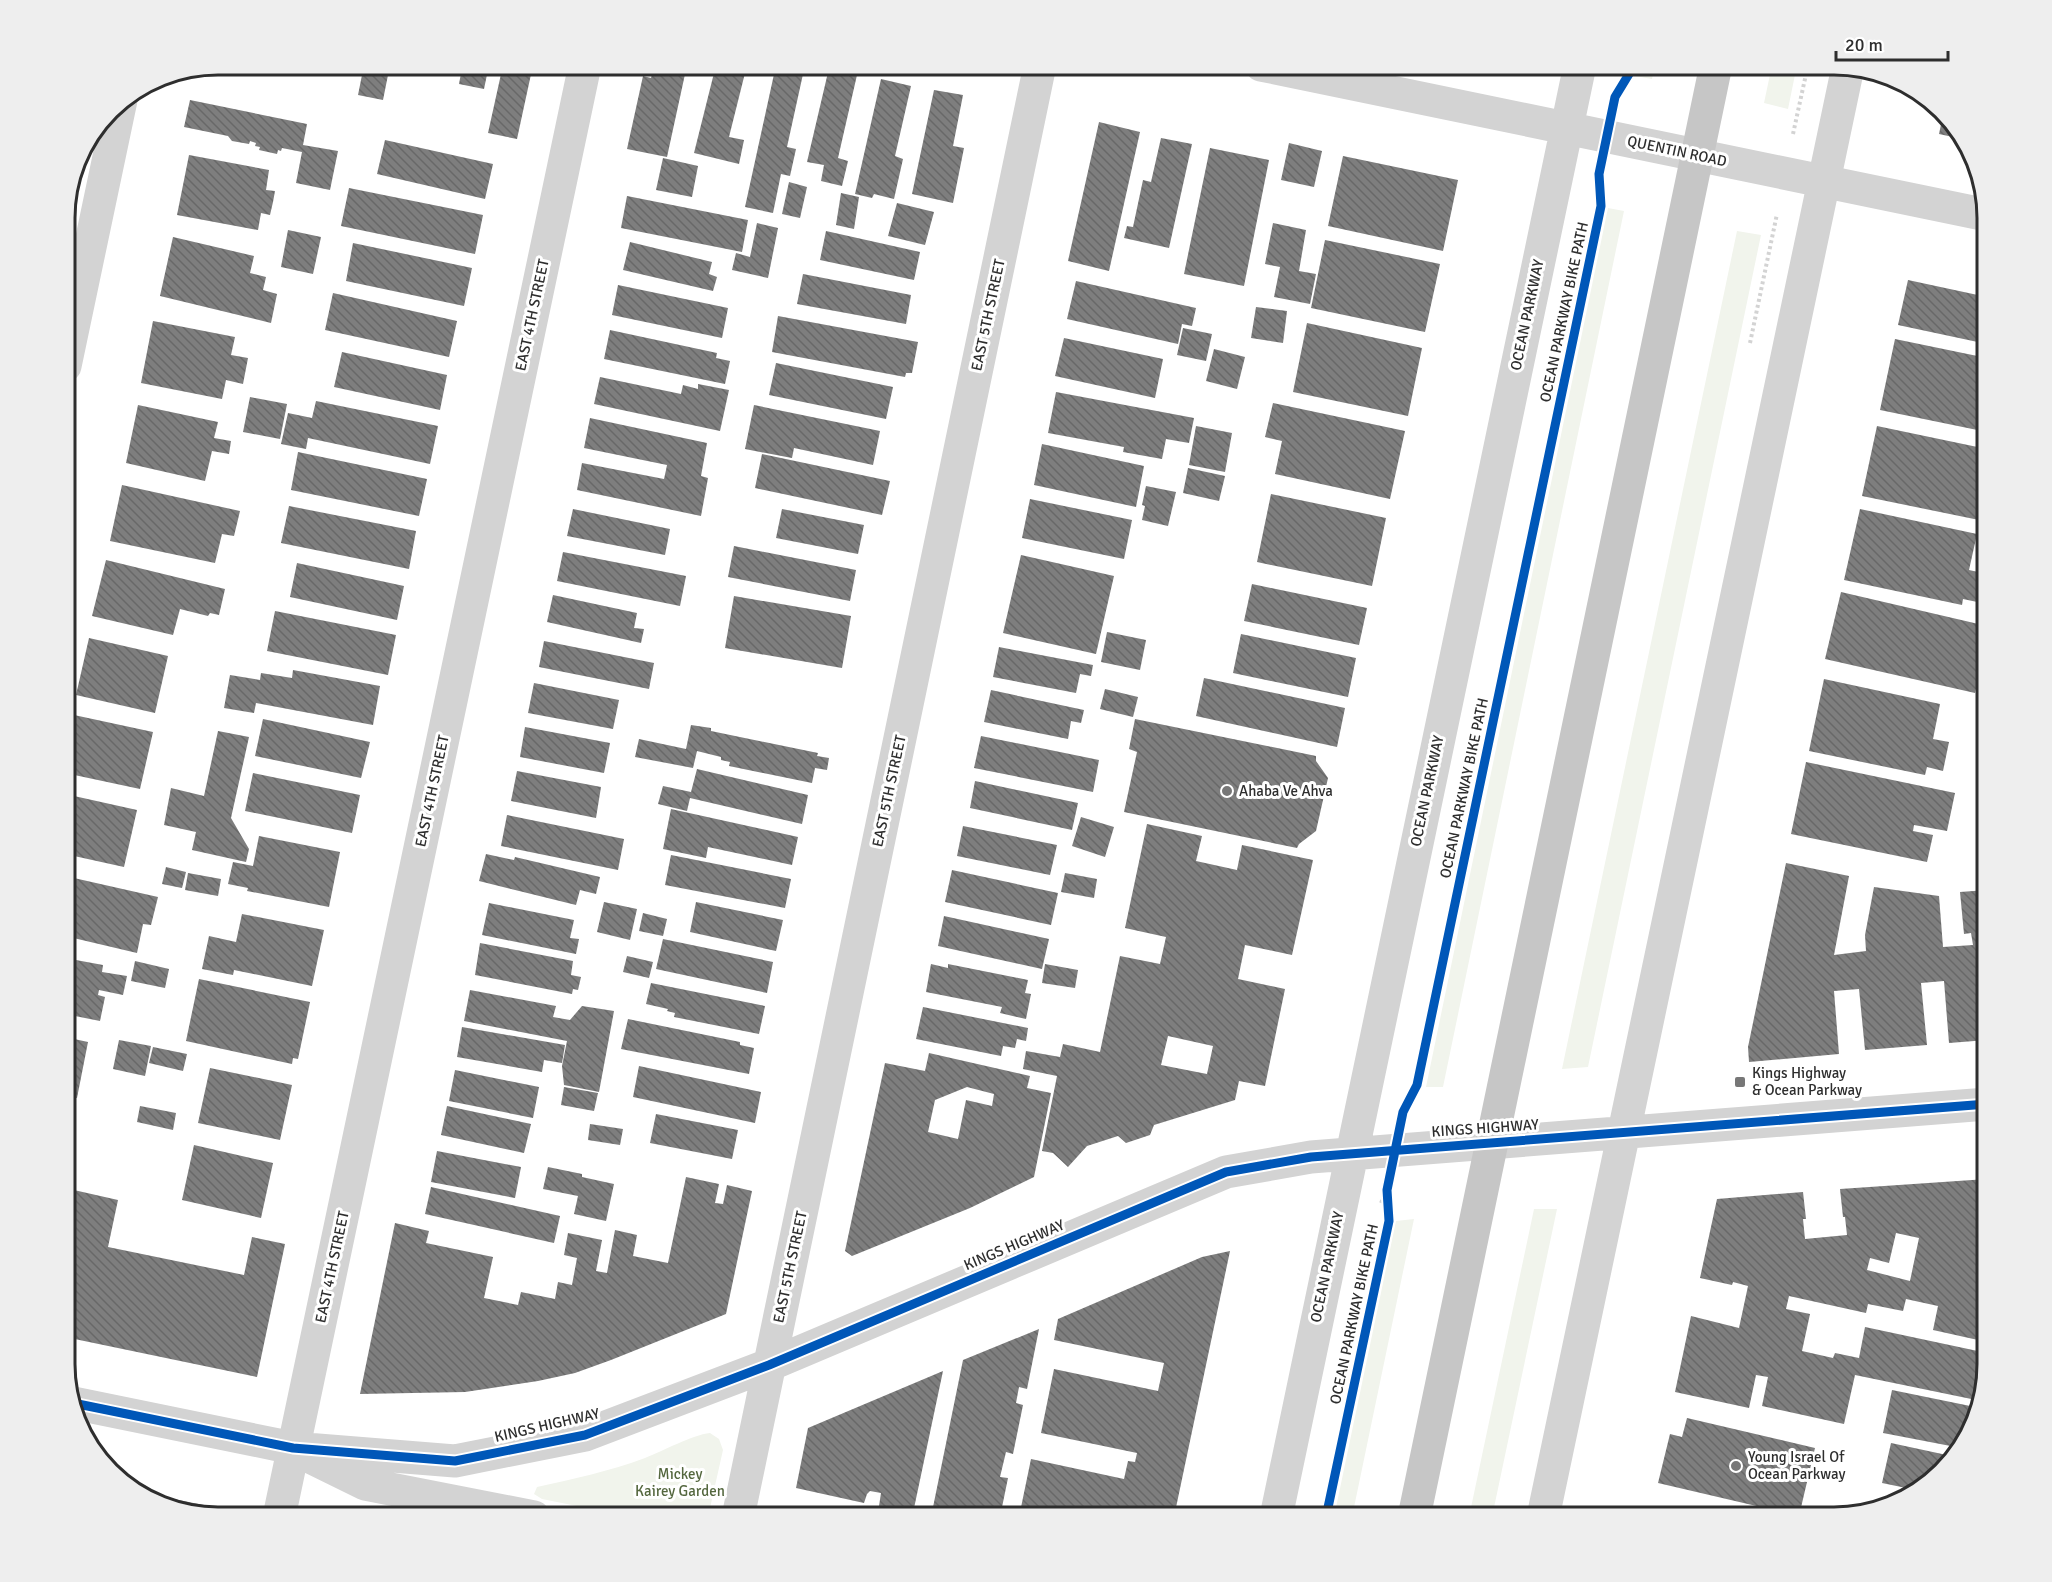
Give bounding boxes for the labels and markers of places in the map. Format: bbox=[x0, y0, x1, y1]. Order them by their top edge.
place label: Ahaba Ve Ahva bbox=[1239, 782, 1333, 800]
marker: Ahaba Ve Ahva bbox=[1220, 784, 1234, 798]
place label: Kings Highway & Ocean Parkway bbox=[1752, 1064, 1862, 1099]
marker: Kings Highway & Ocean Parkway bbox=[1733, 1075, 1747, 1089]
place label: Young Israel Of Ocean Parkway bbox=[1748, 1448, 1845, 1483]
marker: Young Israel Of Ocean Parkway bbox=[1729, 1459, 1743, 1473]

